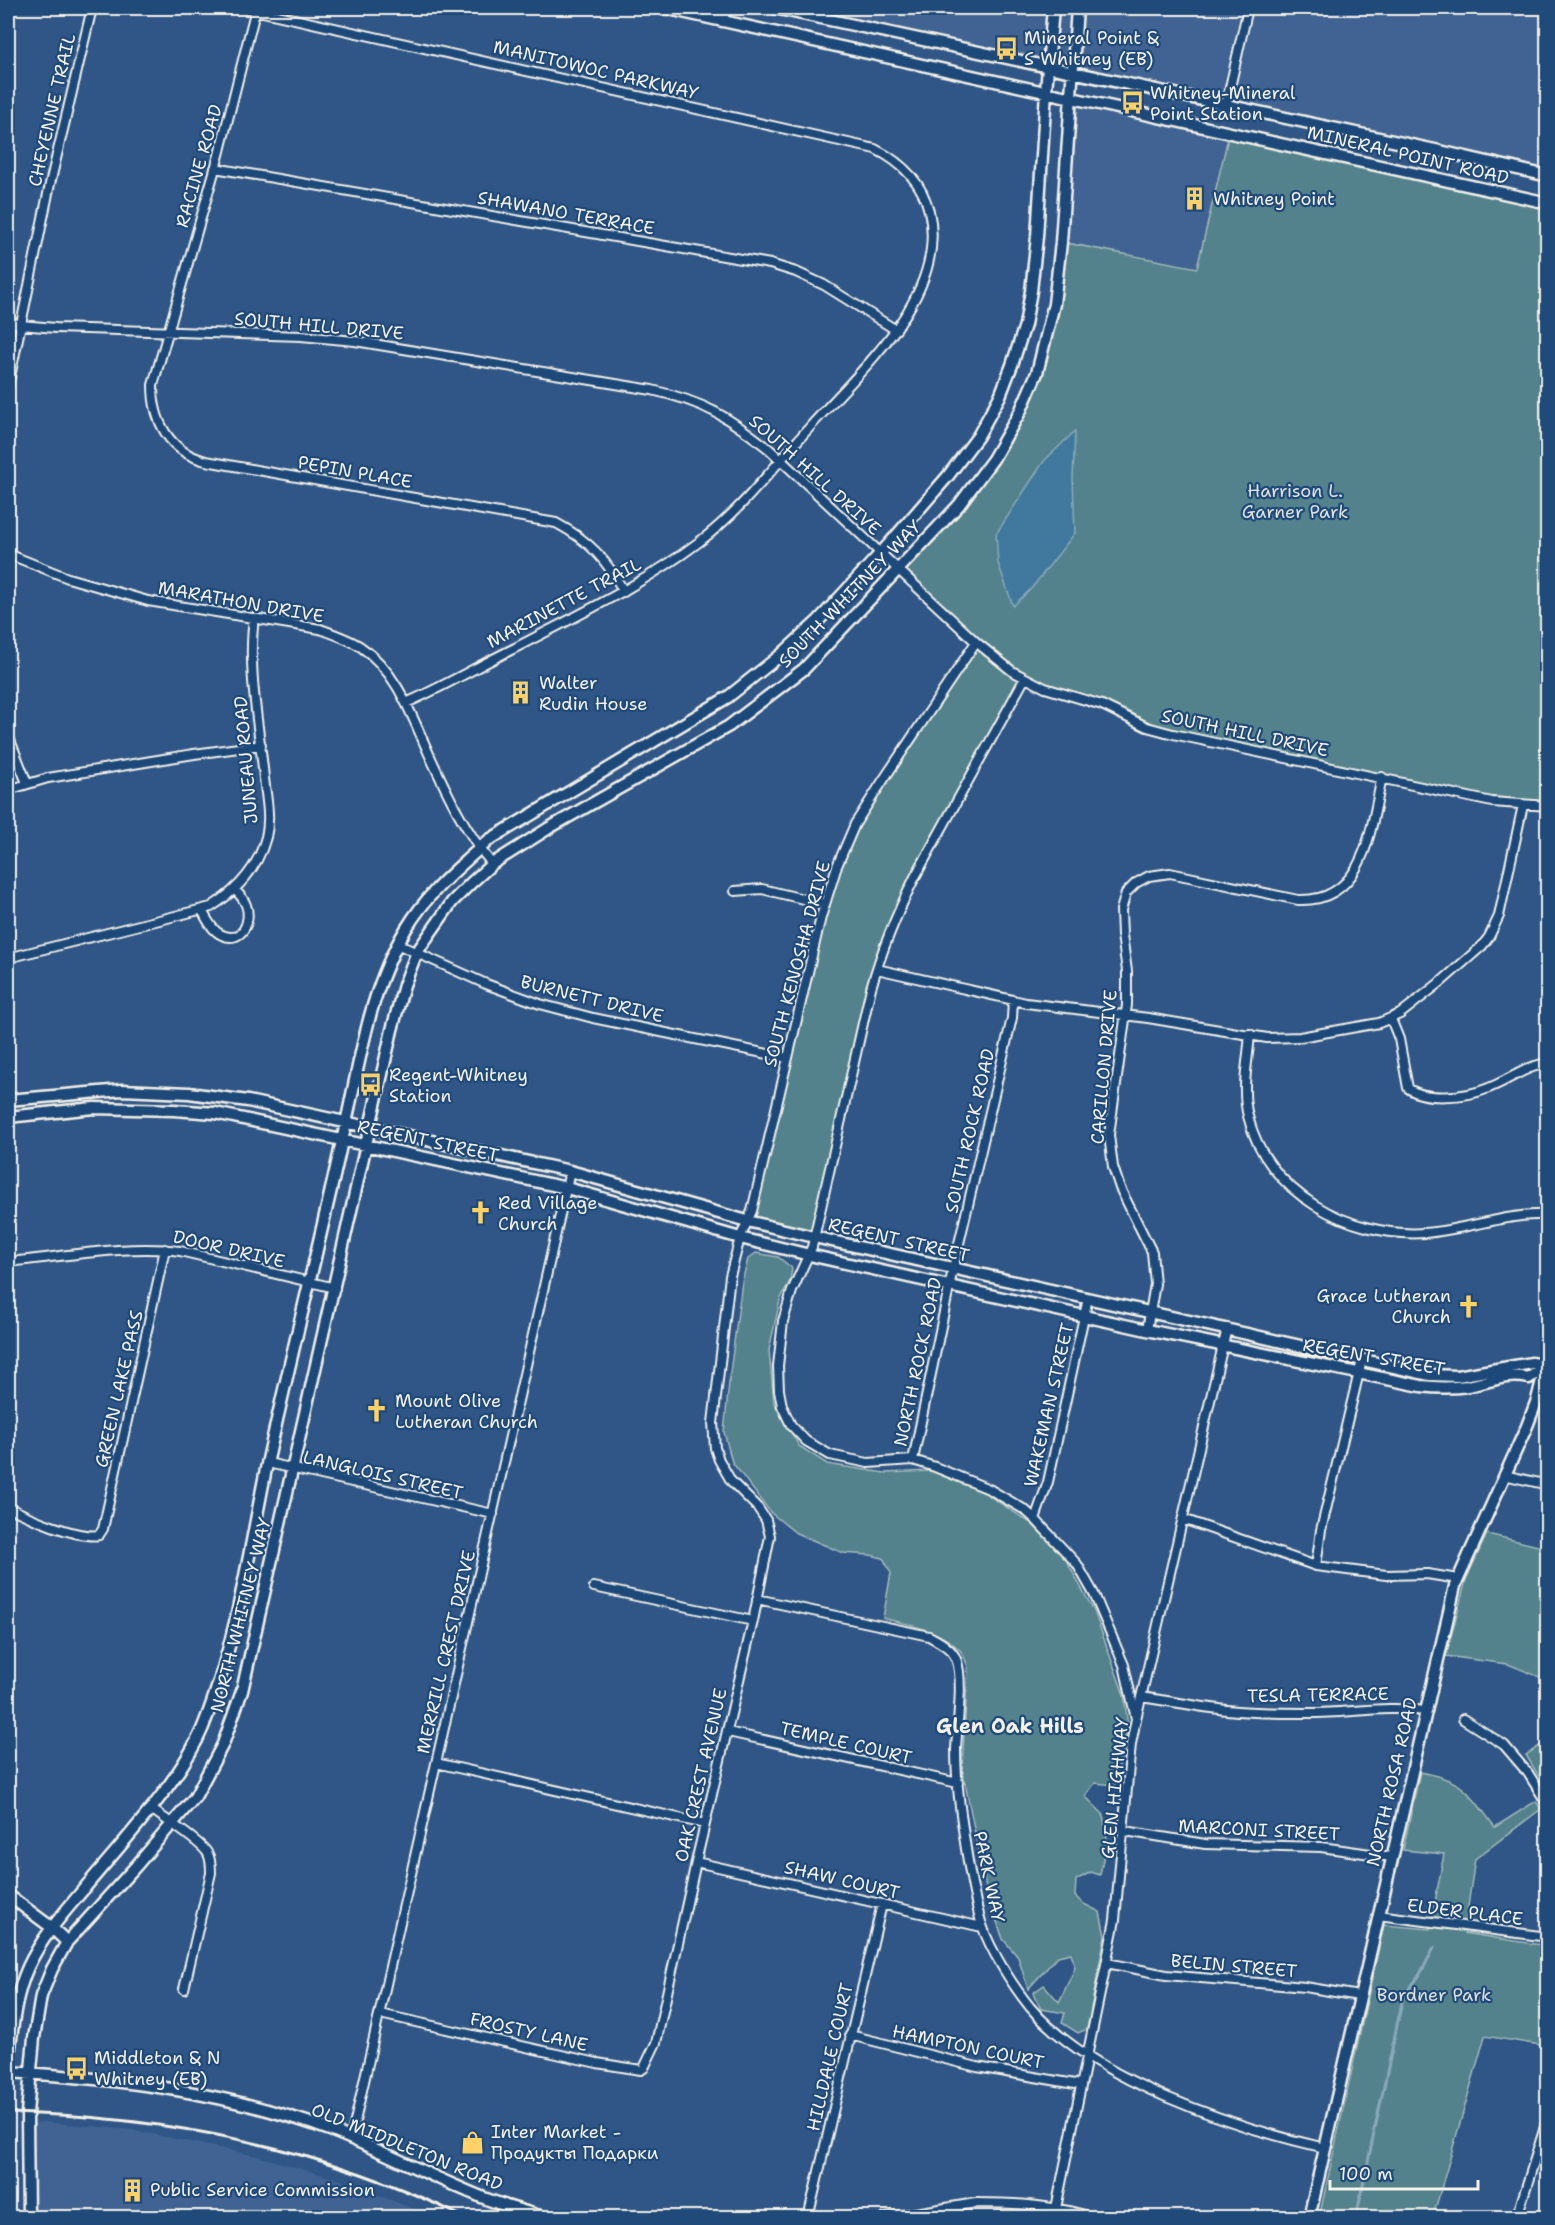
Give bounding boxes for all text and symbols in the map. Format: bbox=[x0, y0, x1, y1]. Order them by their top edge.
place label: Mineral Point & S Whitney (EB) bbox=[1024, 26, 1159, 71]
street label: CHEYENNE TRAIL bbox=[23, 31, 81, 189]
street label: MANITOWOC PARKWAY bbox=[491, 35, 701, 105]
bus stop icon: Mineral Point & S Whitney (EB) bbox=[993, 35, 1019, 61]
place label: Whitney-Mineral Point Station bbox=[1150, 81, 1296, 126]
bus stop icon: Whitney-Mineral Point Station bbox=[1119, 90, 1145, 116]
street label: RACINE ROAD bbox=[170, 101, 228, 230]
street label: MINERAL POINT ROAD bbox=[1305, 120, 1511, 190]
street label: SHAWANO TERRACE bbox=[476, 186, 656, 240]
building icon: Whitney Point bbox=[1182, 186, 1208, 212]
place label: Whitney Point bbox=[1213, 187, 1335, 211]
street label: SOUTH HILL DRIVE bbox=[233, 307, 405, 345]
street label: SOUTH HILL DRIVE bbox=[744, 409, 886, 541]
street label: PEPIN PLACE bbox=[296, 450, 414, 494]
park label: Harrison L. Garner Park bbox=[1242, 479, 1348, 524]
street label: SOUTH WHITNEY WAY bbox=[773, 515, 927, 673]
street label: MARINETTE TRAIL bbox=[483, 552, 645, 654]
street label: MARATHON DRIVE bbox=[156, 576, 326, 628]
place label: Walter Rudin House bbox=[539, 671, 648, 716]
building icon: Walter Rudin House bbox=[508, 680, 534, 706]
street label: JUNEAU ROAD bbox=[228, 695, 264, 825]
street label: SOUTH HILL DRIVE bbox=[1159, 704, 1331, 762]
street label: SOUTH KENOSHA DRIVE bbox=[758, 858, 836, 1070]
street label: BURNETT DRIVE bbox=[518, 970, 666, 1028]
street label: CARILLON DRIVE bbox=[1085, 989, 1123, 1145]
street label: SOUTH ROCK ROAD bbox=[939, 1046, 1001, 1216]
place label: Regent-Whitney Station bbox=[389, 1063, 528, 1108]
bus stop icon: Regent-Whitney Station bbox=[358, 1072, 384, 1098]
street label: REGENT STREET bbox=[355, 1114, 501, 1168]
place label: Red Village Church bbox=[498, 1191, 598, 1236]
church icon: Red Village Church bbox=[467, 1200, 493, 1226]
street label: REGENT STREET bbox=[826, 1212, 972, 1268]
street label: DOOR DRIVE bbox=[171, 1224, 287, 1274]
street label: NORTH ROCK ROAD bbox=[888, 1275, 948, 1449]
place label: Grace Lutheran Church bbox=[1316, 1284, 1451, 1329]
church icon: Grace Lutheran Church bbox=[1456, 1293, 1482, 1319]
street label: GREEN LAKE PASS bbox=[89, 1308, 149, 1470]
street label: WAKEMAN STREET bbox=[1018, 1321, 1080, 1489]
street label: REGENT STREET bbox=[1301, 1333, 1447, 1381]
place label: Mount Olive Lutheran Church bbox=[395, 1389, 538, 1434]
church icon: Mount Olive Lutheran Church bbox=[364, 1398, 390, 1424]
street label: LANGLOIS STREET bbox=[301, 1445, 465, 1505]
street label: NORTH WHITNEY WAY bbox=[205, 1515, 277, 1715]
street label: MERRILL CREST DRIVE bbox=[411, 1548, 481, 1756]
street label: TESLA TERRACE bbox=[1247, 1682, 1389, 1708]
street label: OAK CREST AVENUE bbox=[669, 1686, 733, 1864]
street label: NORTH ROSA ROAD bbox=[1361, 1695, 1423, 1869]
district label: Glen Oak Hills bbox=[936, 1713, 1084, 1739]
street label: TEMPLE COURT bbox=[778, 1716, 914, 1770]
street label: GLEN HIGHWAY bbox=[1096, 1716, 1134, 1860]
street label: MARCONI STREET bbox=[1178, 1814, 1340, 1846]
street label: PARK WAY bbox=[968, 1829, 1010, 1925]
street label: SHAW COURT bbox=[782, 1855, 902, 1905]
street label: ELDER PLACE bbox=[1406, 1893, 1524, 1931]
street label: BELIN STREET bbox=[1170, 1949, 1298, 1983]
street label: HILLDALE COURT bbox=[801, 1981, 859, 2133]
park label: Bordner Park bbox=[1377, 1983, 1491, 2007]
street label: FROSTY LANE bbox=[468, 2007, 590, 2057]
street label: HAMPTON COURT bbox=[890, 2019, 1046, 2075]
place label: Middleton & N Whitney (EB) bbox=[94, 2046, 220, 2091]
bus stop icon: Middleton & N Whitney (EB) bbox=[63, 2055, 89, 2081]
street label: OLD MIDDLETON ROAD bbox=[308, 2098, 506, 2196]
place label: Inter Market - Продукты Подарки bbox=[491, 2120, 659, 2165]
shop icon: Inter Market - Продукты Подарки bbox=[460, 2129, 486, 2155]
scale bar bbox=[1330, 2153, 1478, 2191]
text: 100 m bbox=[1339, 2162, 1393, 2186]
building icon: Public Service Commission bbox=[119, 2177, 145, 2203]
place label: Public Service Commission bbox=[150, 2178, 375, 2202]

